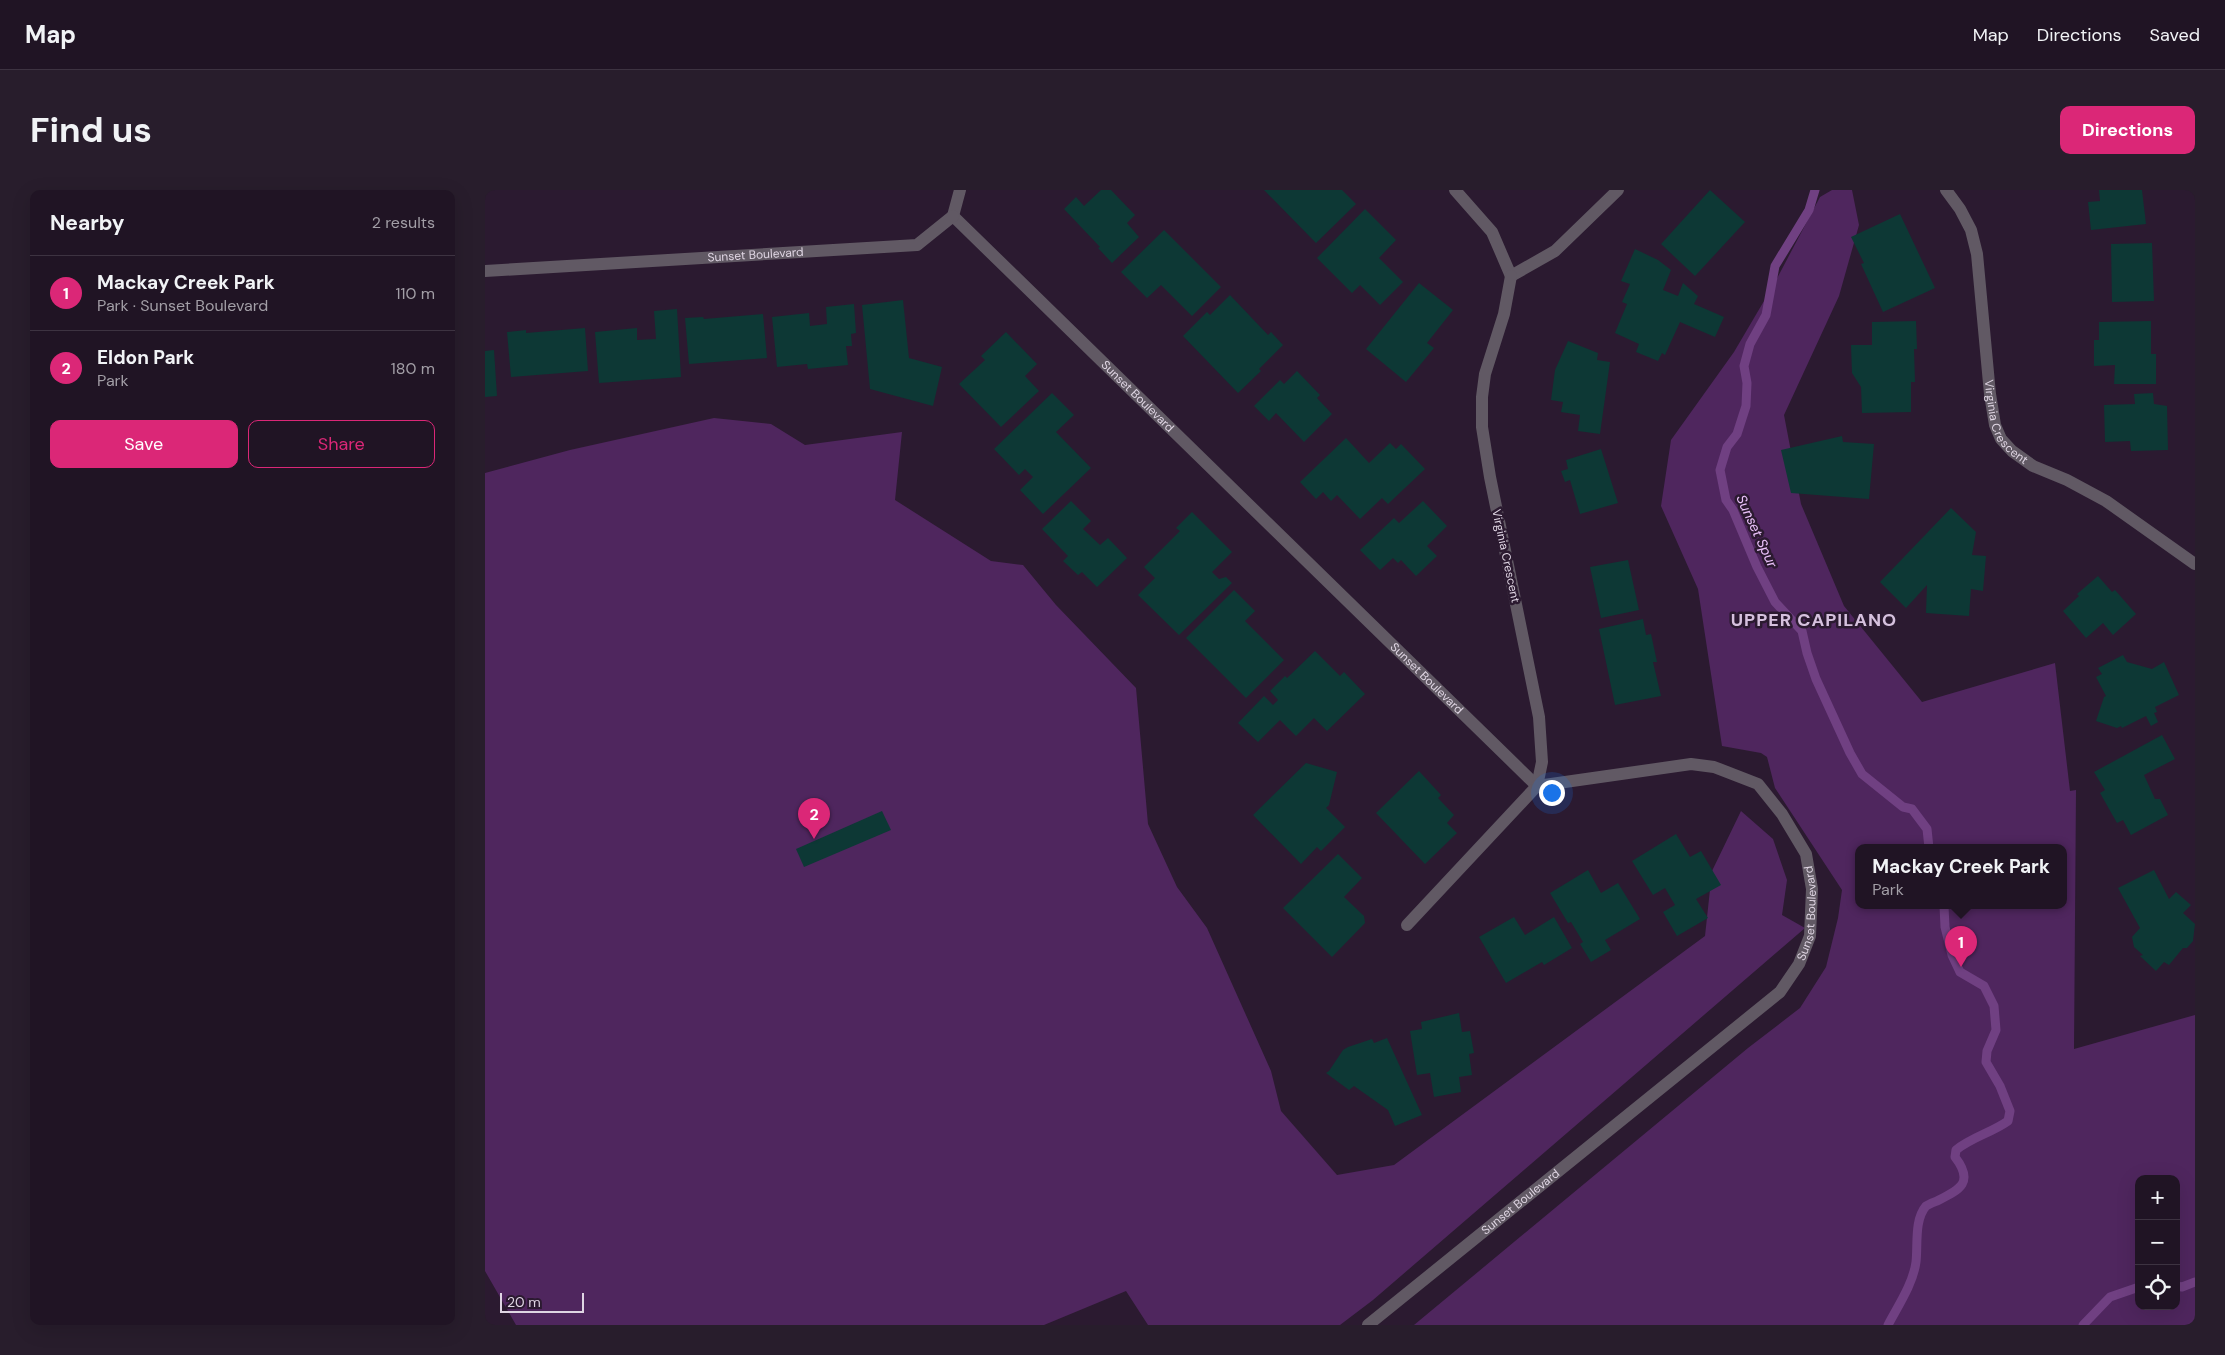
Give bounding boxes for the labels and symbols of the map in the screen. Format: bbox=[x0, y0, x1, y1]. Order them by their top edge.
street label: Sunset Boulevard bbox=[707, 244, 804, 266]
street label: Sunset Boulevard bbox=[1098, 357, 1178, 436]
street label: Virginia Crescent bbox=[1981, 379, 2032, 468]
water label: Sunset Spur bbox=[1732, 492, 1782, 571]
street label: Virginia Crescent bbox=[1488, 508, 1524, 605]
district label: UPPER CAPILANO bbox=[1731, 608, 1897, 632]
street label: Sunset Boulevard bbox=[1387, 639, 1467, 718]
your location bbox=[1539, 780, 1565, 806]
pin: 2 bbox=[798, 798, 830, 839]
street label: Sunset Boulevard bbox=[1793, 865, 1820, 963]
pin: 1 bbox=[1945, 926, 1977, 967]
street label: Sunset Boulevard bbox=[1478, 1165, 1563, 1238]
scale bar bbox=[500, 1290, 584, 1313]

